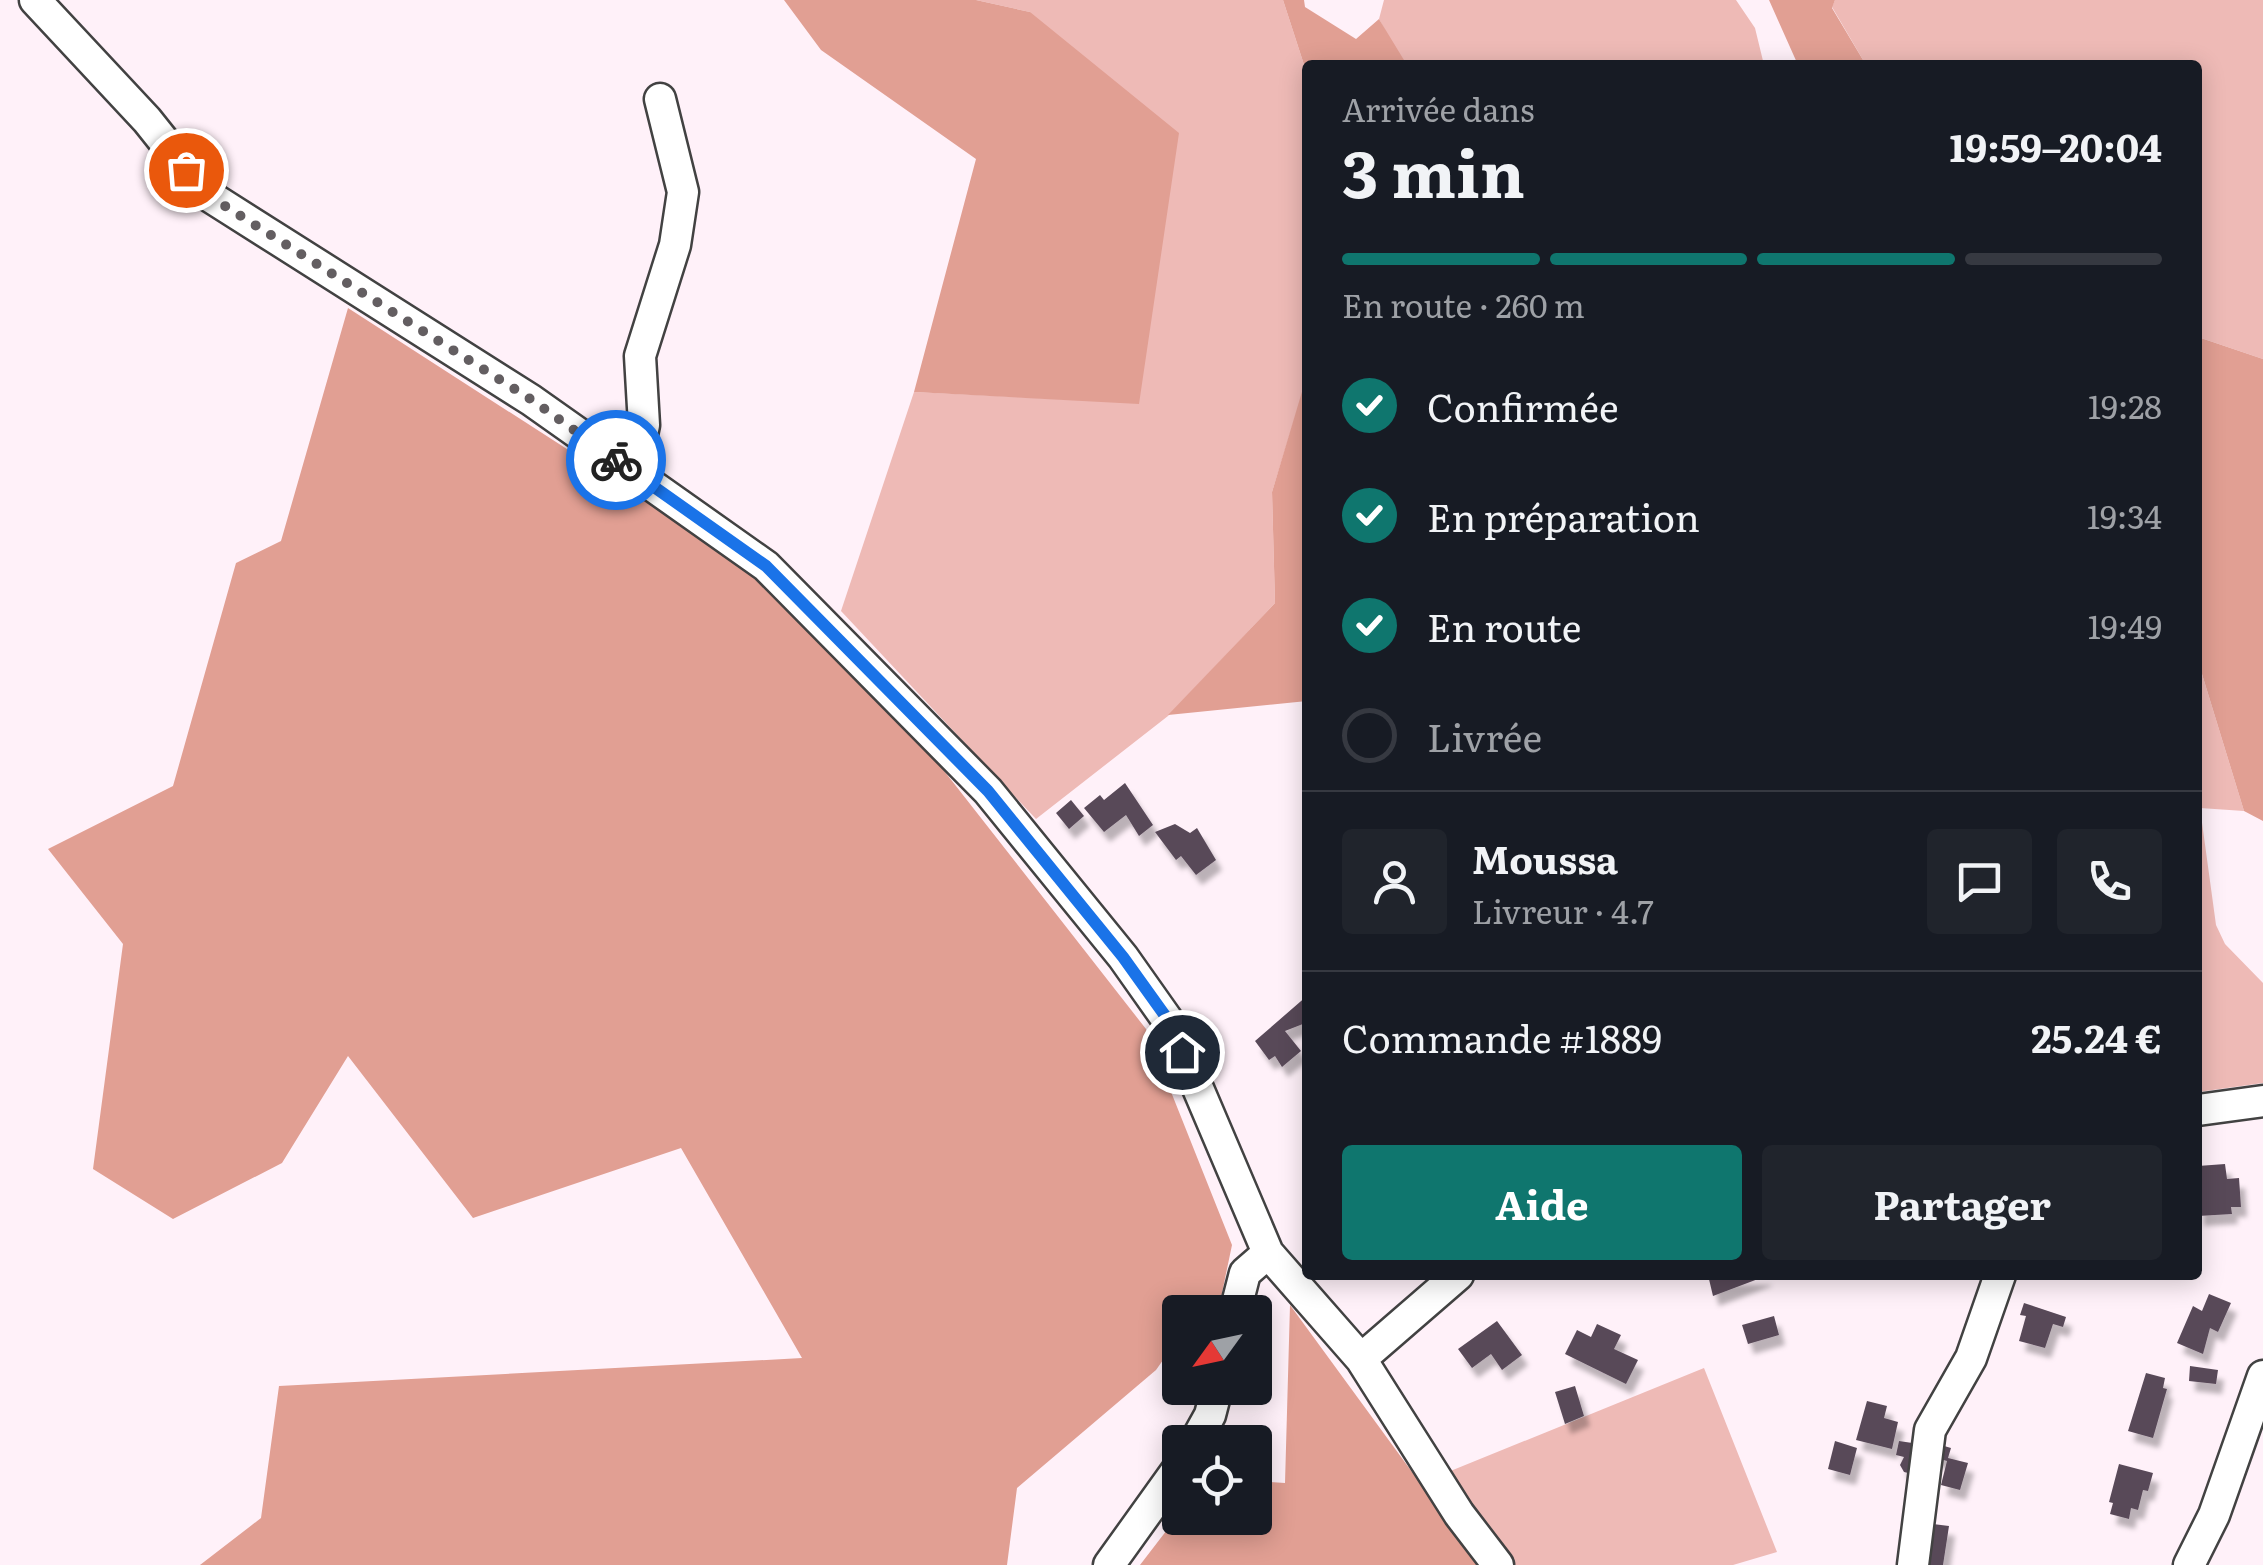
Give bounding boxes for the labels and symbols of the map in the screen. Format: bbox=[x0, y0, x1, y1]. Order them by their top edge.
pin bbox=[144, 128, 229, 213]
courier bbox=[566, 410, 666, 510]
pin bbox=[1140, 1010, 1225, 1095]
north arrow bbox=[1162, 1295, 1272, 1405]

